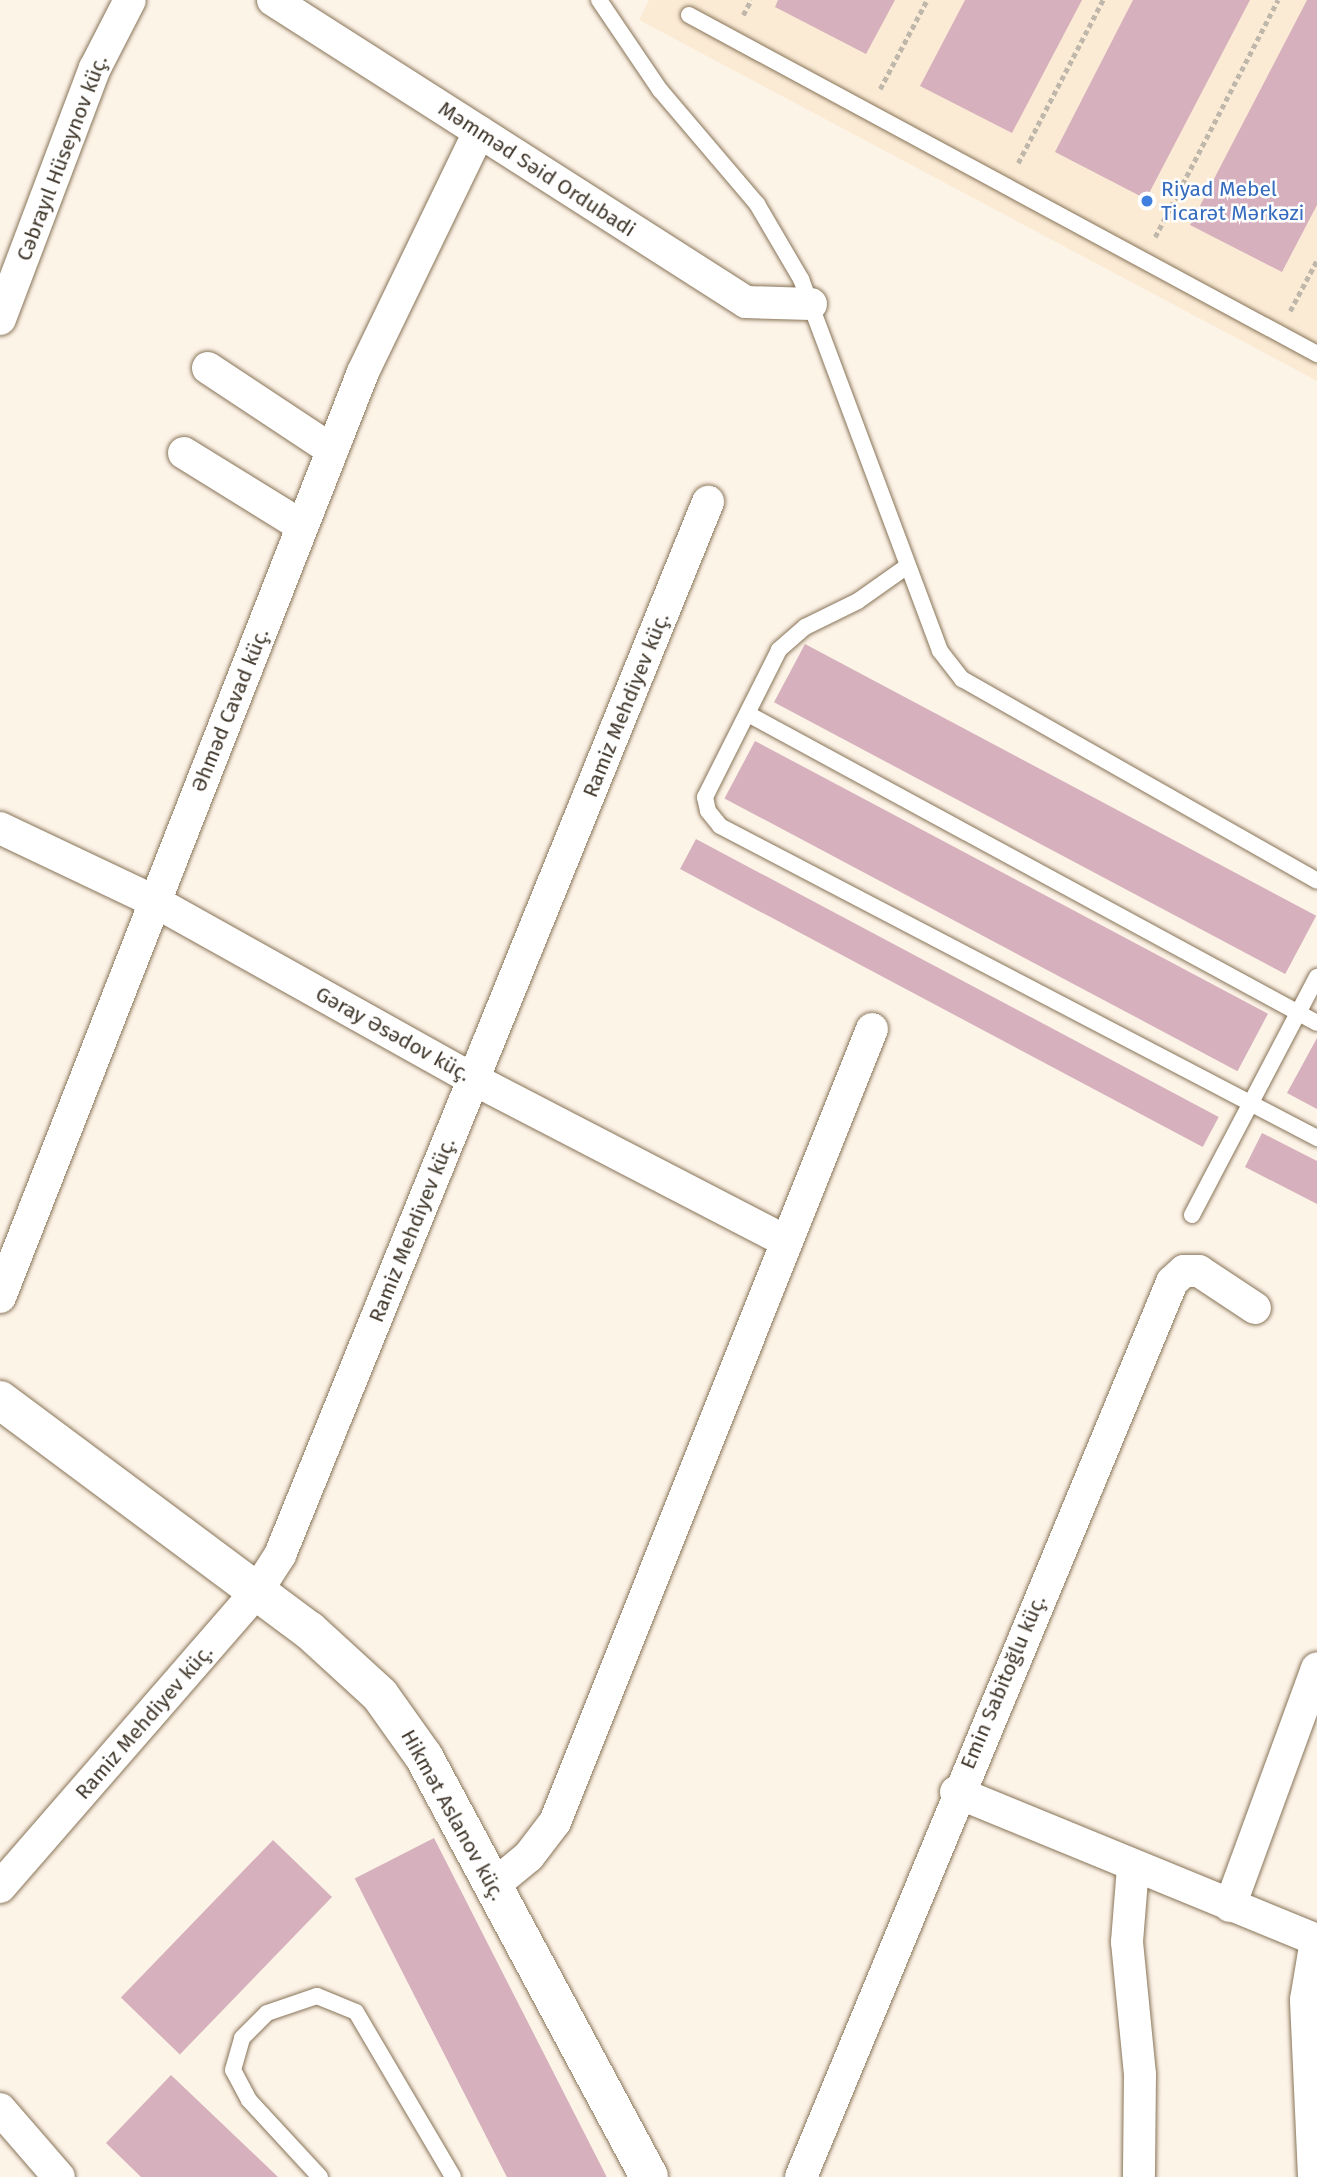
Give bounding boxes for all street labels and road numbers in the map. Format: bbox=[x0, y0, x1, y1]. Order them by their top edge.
street label: Cəbrayıl Hüseynov küç. bbox=[11, 52, 113, 264]
street label: Məmməd Səid Ordubadi bbox=[434, 96, 640, 242]
street label: Ramiz Mehdiyev küç. bbox=[577, 609, 675, 801]
street label: Əhməd Cavad küç. bbox=[186, 625, 274, 795]
street label: Gəray Əsədov küç. bbox=[311, 981, 475, 1087]
street label: Ramiz Mehdiyev küç. bbox=[363, 1134, 461, 1326]
street label: Emin Sabitoğlu küç. bbox=[955, 1591, 1051, 1773]
street label: Ramiz Mehdiyev küç. bbox=[70, 1639, 218, 1805]
street label: Hikmət Aslanov küç. bbox=[396, 1725, 510, 1905]

